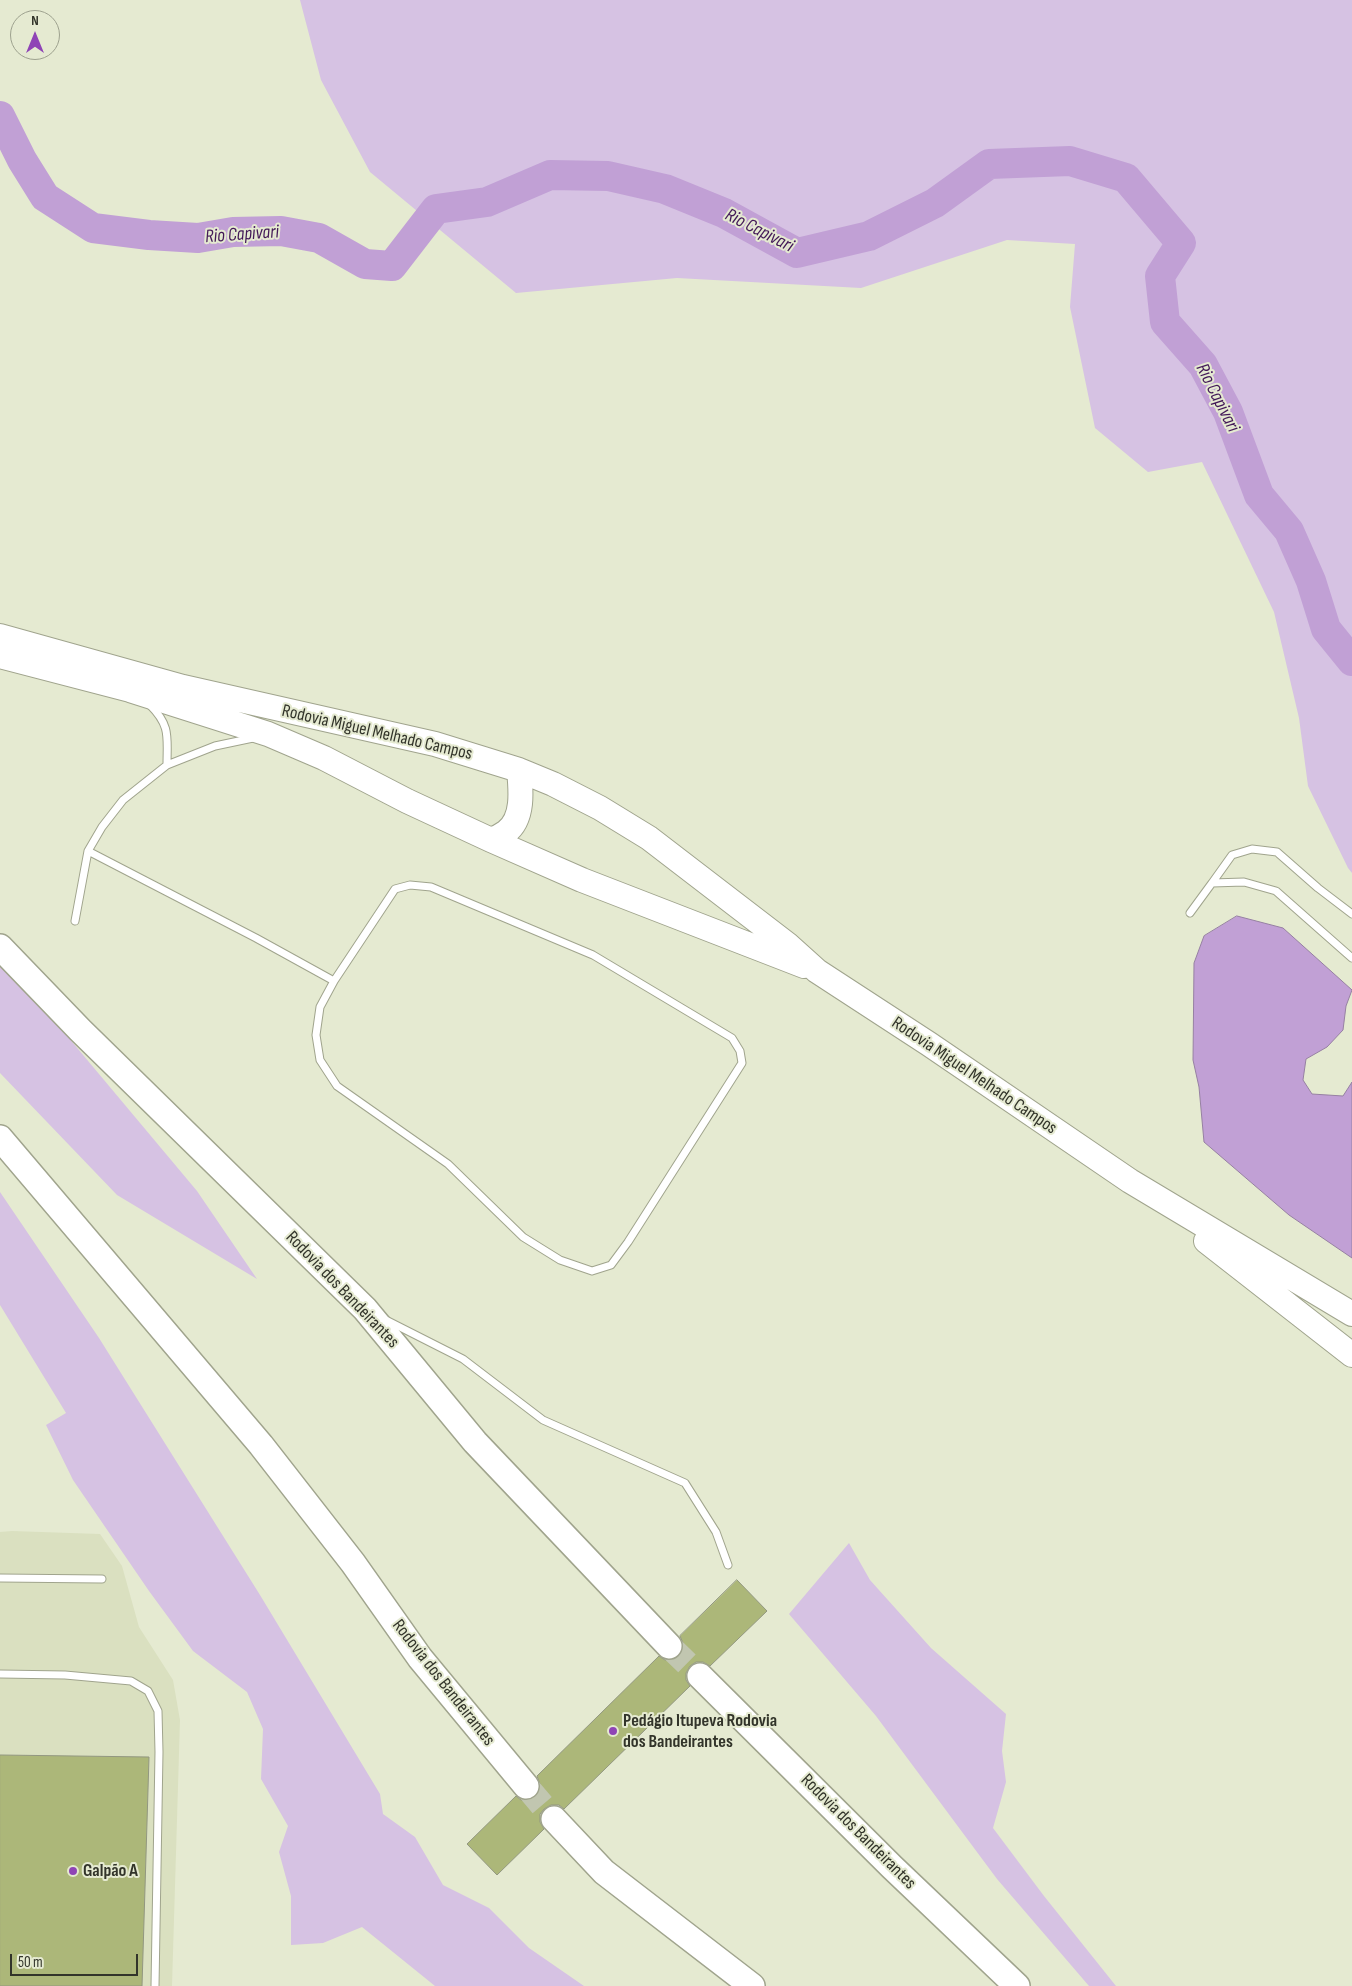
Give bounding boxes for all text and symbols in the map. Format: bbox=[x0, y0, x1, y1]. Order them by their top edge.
north arrow bbox=[10, 10, 60, 60]
text: N bbox=[31, 12, 39, 29]
water label: Rio Capivari bbox=[721, 204, 797, 258]
water label: Rio Capivari bbox=[204, 221, 280, 249]
water label: Rio Capivari bbox=[1190, 360, 1244, 436]
street label: Rodovia Miguel Melhado Campos bbox=[280, 701, 474, 765]
street label: Rodovia Miguel Melhado Campos bbox=[887, 1013, 1061, 1139]
street label: Rodovia dos Bandeirantes bbox=[281, 1227, 403, 1353]
street label: Rodovia dos Bandeirantes bbox=[387, 1616, 499, 1750]
place label: Pedágio Itupeva Rodovia dos Bandeirantes bbox=[623, 1710, 777, 1752]
marker: Pedágio Itupeva Rodovia dos Bandeirantes bbox=[607, 1725, 619, 1737]
street label: Rodovia dos Bandeirantes bbox=[796, 1770, 920, 1894]
place label: Galpão A bbox=[83, 1860, 138, 1882]
marker: Galpão A bbox=[67, 1865, 79, 1877]
scale bar bbox=[12, 1944, 140, 1976]
text: 50 m bbox=[18, 1953, 43, 1972]

